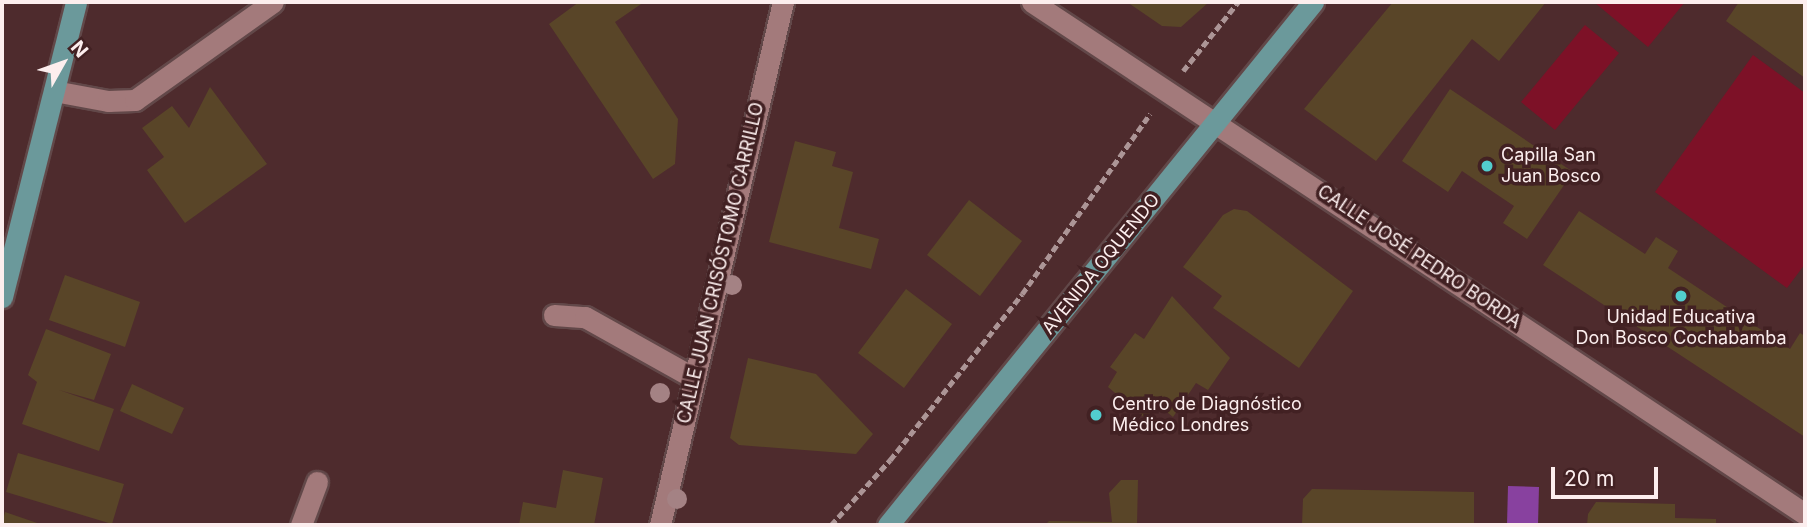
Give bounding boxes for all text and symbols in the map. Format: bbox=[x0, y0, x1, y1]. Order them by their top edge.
north arrow bbox=[28, 28, 98, 98]
text: N bbox=[66, 36, 93, 62]
street label: CALLE JUAN CRISÓSTOMO CARRILLO bbox=[673, 100, 769, 426]
place label: Capilla San Juan Bosco bbox=[1501, 145, 1601, 188]
marker: Capilla San Juan Bosco bbox=[1479, 158, 1495, 174]
street label: CALLE JOSÉ PEDRO BORDA bbox=[1313, 181, 1525, 333]
street label: AVENIDA OQUENDO bbox=[1038, 189, 1164, 339]
marker: Unidad Educativa Don Bosco Cochabamba bbox=[1673, 288, 1689, 304]
place label: Unidad Educativa Don Bosco Cochabamba bbox=[1575, 307, 1787, 350]
place label: Centro de Diagnóstico Médico Londres bbox=[1112, 394, 1302, 436]
marker: Centro de Diagnóstico Médico Londres bbox=[1086, 405, 1106, 425]
scale bar bbox=[1555, 454, 1662, 498]
text: 20 m bbox=[1564, 466, 1614, 491]

